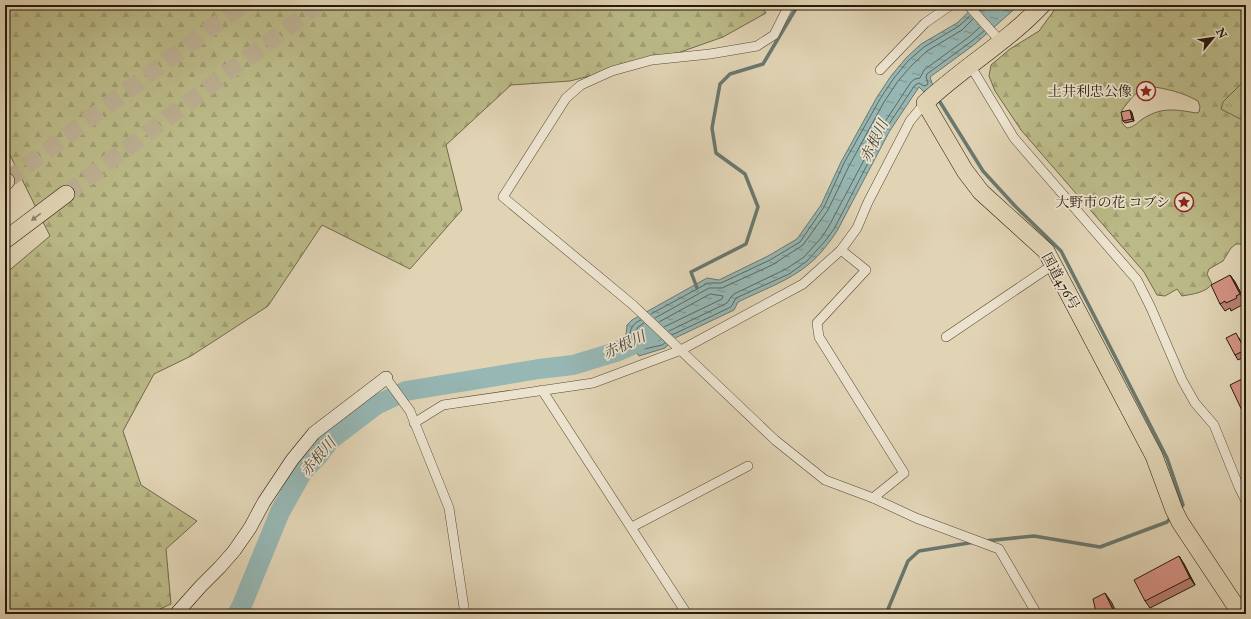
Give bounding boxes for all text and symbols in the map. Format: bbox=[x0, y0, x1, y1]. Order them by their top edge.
north arrow bbox=[1193, 18, 1233, 58]
text: N bbox=[1213, 25, 1230, 42]
place icon: 土井利忠公像 bbox=[1135, 80, 1157, 102]
place label: 土井利忠公像 bbox=[1048, 83, 1132, 100]
water label: 赤根川 bbox=[856, 115, 894, 166]
place icon: 大野市の花 コブシ bbox=[1173, 191, 1195, 213]
place label: 大野市の花 コブシ bbox=[1056, 194, 1170, 211]
one-way arrow bbox=[30, 213, 41, 221]
street label: 国道476号 bbox=[1038, 250, 1083, 313]
water label: 赤根川 bbox=[600, 326, 650, 364]
water label: 赤根川 bbox=[296, 433, 342, 481]

